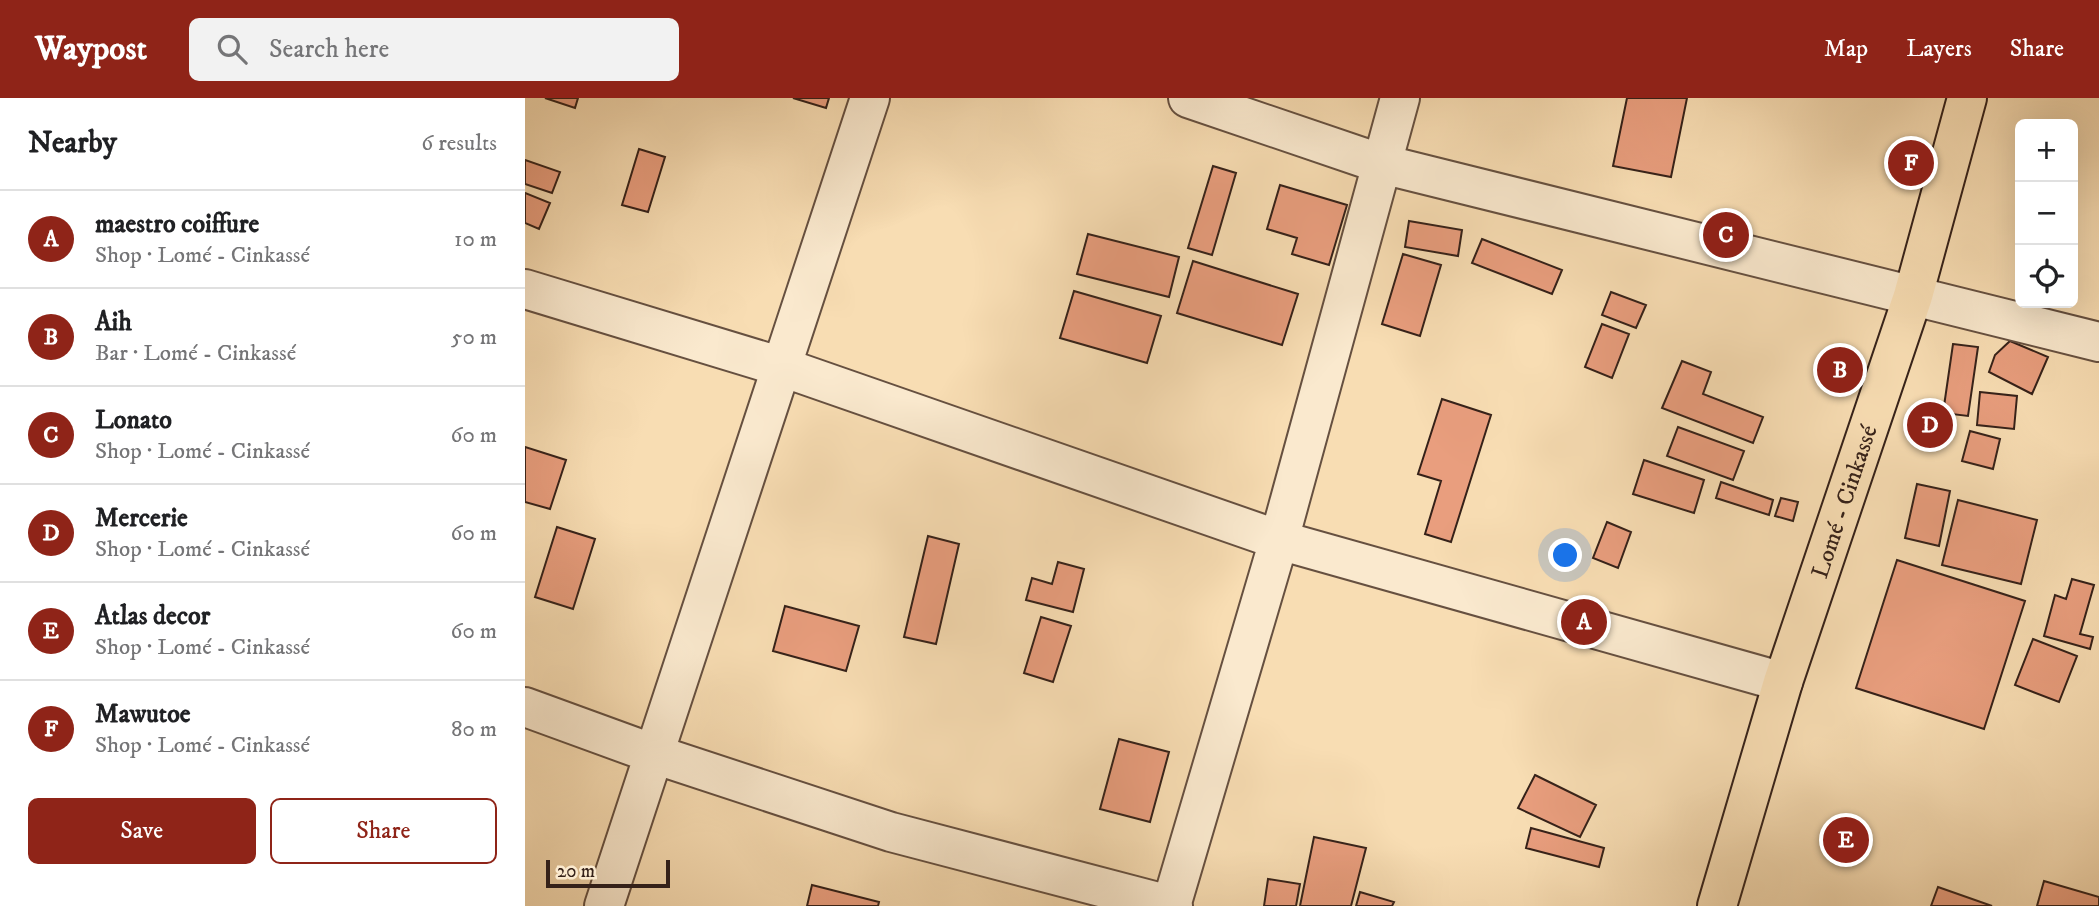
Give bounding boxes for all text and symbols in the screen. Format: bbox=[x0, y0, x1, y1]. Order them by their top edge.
search box bbox=[189, 18, 679, 81]
text: Waypost bbox=[35, 29, 147, 70]
icon: search bbox=[213, 30, 251, 68]
text: Search here bbox=[269, 33, 389, 66]
text: Map bbox=[1824, 34, 1868, 64]
text: Layers bbox=[1906, 34, 1972, 64]
text: Share bbox=[2010, 34, 2064, 64]
map controls bbox=[2015, 119, 2078, 308]
button: + bbox=[2015, 119, 2078, 182]
text: Nearby bbox=[28, 125, 117, 162]
text: 6 results bbox=[421, 129, 497, 158]
pin: F bbox=[1888, 137, 1934, 189]
button: − bbox=[2015, 182, 2078, 245]
text: maestro coiffure bbox=[95, 208, 259, 241]
pin: C bbox=[1703, 209, 1749, 261]
text: A bbox=[44, 225, 58, 254]
text: 10 m bbox=[454, 225, 497, 254]
text: Shop · Lomé - Cinkassé bbox=[95, 241, 310, 270]
button: locate bbox=[2015, 245, 2078, 308]
text: Aih bbox=[95, 306, 132, 339]
text: B bbox=[44, 323, 58, 352]
text: 50 m bbox=[451, 323, 497, 352]
text: Bar · Lomé - Cinkassé bbox=[95, 339, 296, 368]
pin: B bbox=[1817, 344, 1863, 396]
pin: D bbox=[1907, 399, 1953, 451]
text: Lonato bbox=[95, 404, 172, 437]
text: C bbox=[43, 421, 59, 450]
text: 60 m bbox=[450, 421, 497, 450]
street label: Lomé - Cinkassé bbox=[1805, 421, 1884, 582]
text: Shop · Lomé - Cinkassé bbox=[95, 437, 310, 466]
text: Mercerie bbox=[95, 502, 188, 535]
text: D bbox=[42, 519, 60, 548]
text: 60 m bbox=[450, 519, 497, 548]
text: Shop · Lomé - Cinkassé bbox=[95, 535, 310, 564]
your location bbox=[1548, 538, 1582, 572]
pin: A bbox=[1561, 596, 1607, 648]
text: Atlas decor bbox=[95, 600, 210, 633]
text: E bbox=[43, 617, 59, 646]
text: 60 m bbox=[450, 617, 497, 646]
text: Shop · Lomé - Cinkassé bbox=[95, 633, 310, 662]
text: Mawutoe bbox=[95, 698, 191, 731]
text: F bbox=[44, 715, 58, 744]
text: 80 m bbox=[451, 715, 497, 744]
text: Shop · Lomé - Cinkassé bbox=[95, 731, 310, 760]
button: Save bbox=[28, 798, 256, 864]
button: Share bbox=[270, 798, 497, 864]
pin: E bbox=[1823, 814, 1869, 866]
scale bar bbox=[546, 857, 670, 889]
text: 20 m bbox=[557, 860, 595, 883]

